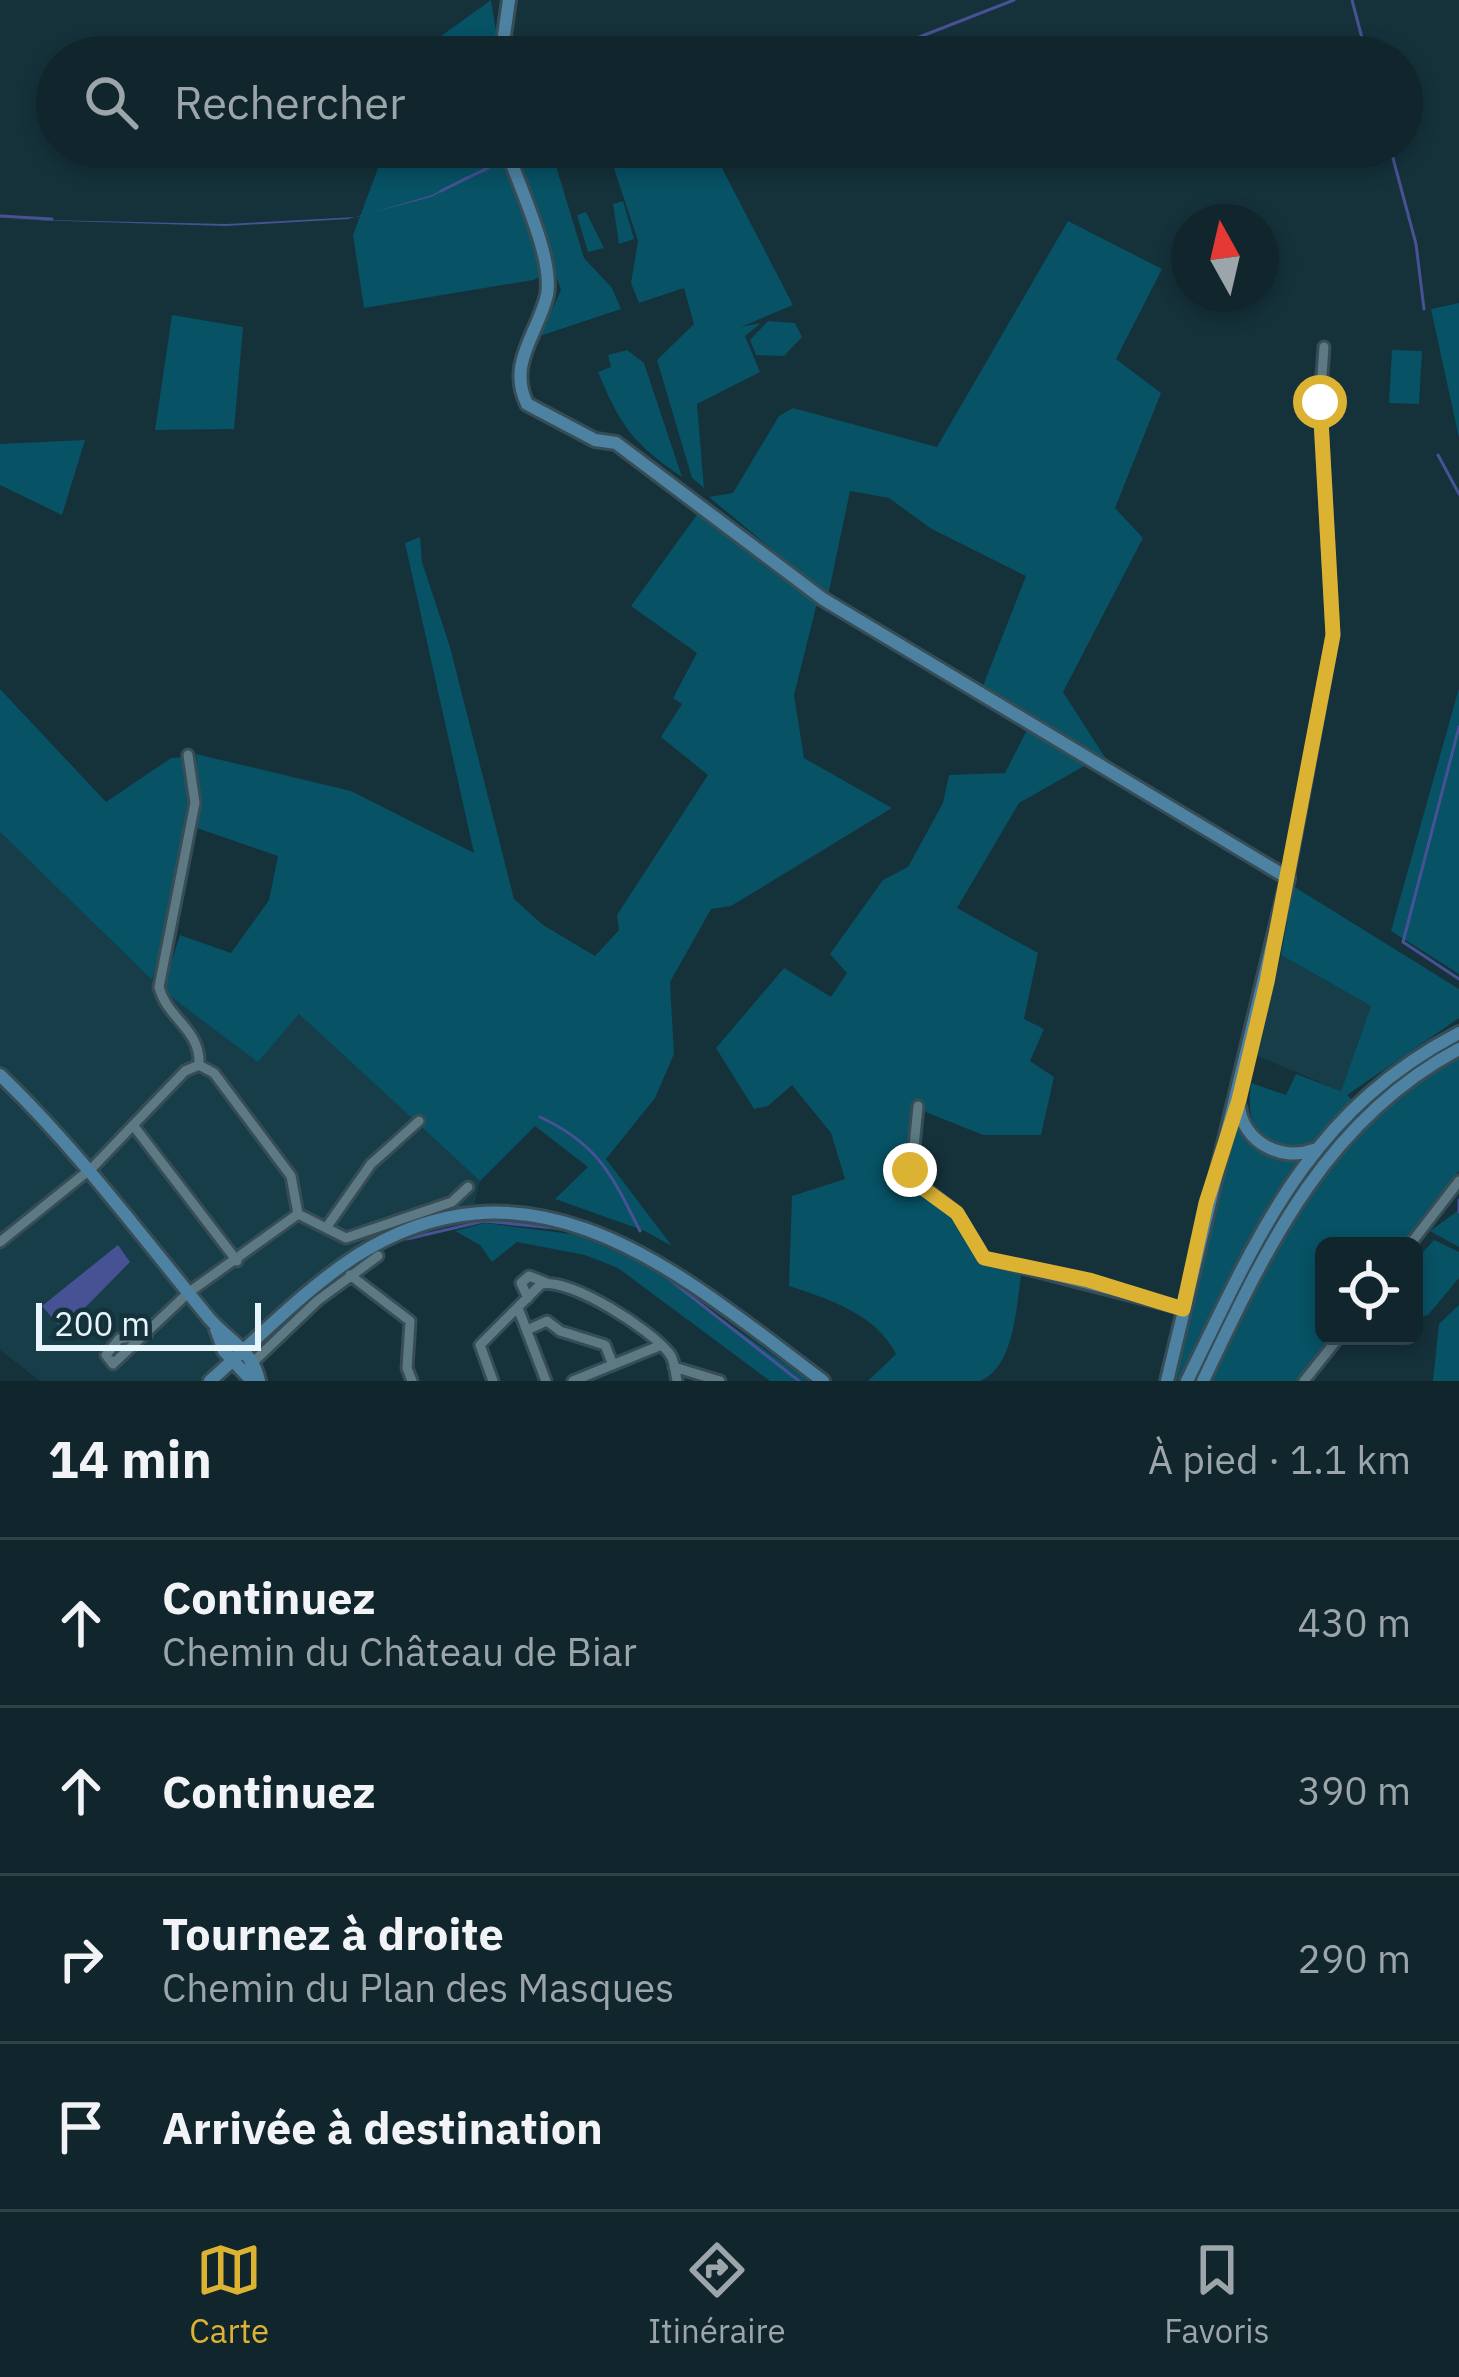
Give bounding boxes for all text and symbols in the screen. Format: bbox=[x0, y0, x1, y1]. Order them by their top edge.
search box bbox=[36, 36, 1423, 168]
icon: search bbox=[78, 69, 144, 135]
text: Rechercher bbox=[174, 73, 405, 131]
north arrow bbox=[1171, 204, 1279, 312]
route start bbox=[1293, 375, 1347, 429]
route end bbox=[883, 1143, 937, 1197]
map controls bbox=[1315, 1237, 1423, 1345]
button: locate bbox=[1315, 1237, 1423, 1345]
scale bar bbox=[36, 1297, 261, 1350]
text: 200 m bbox=[54, 1302, 150, 1345]
text: 14 min bbox=[48, 1426, 212, 1492]
text: À pied · 1.1 km bbox=[1148, 1434, 1411, 1485]
text: Continuez bbox=[162, 1568, 376, 1626]
icon: ahead bbox=[48, 1590, 114, 1656]
text: 430 m bbox=[1298, 1597, 1411, 1648]
text: Chemin du Château de Biar bbox=[162, 1626, 637, 1677]
icon: ahead bbox=[48, 1758, 114, 1824]
text: Continuez bbox=[162, 1762, 376, 1820]
text: 390 m bbox=[1298, 1765, 1411, 1816]
text: Tournez à droite bbox=[162, 1904, 504, 1962]
icon: right bbox=[48, 1926, 114, 1992]
text: 290 m bbox=[1298, 1933, 1411, 1984]
text: Chemin du Plan des Masques bbox=[162, 1962, 674, 2013]
icon: arrive bbox=[48, 2094, 114, 2160]
text: Arrivée à destination bbox=[162, 2098, 603, 2156]
tab: Carte bbox=[189, 2237, 269, 2352]
tab: Itinéraire bbox=[648, 2237, 786, 2352]
tab: Favoris bbox=[1164, 2237, 1270, 2352]

